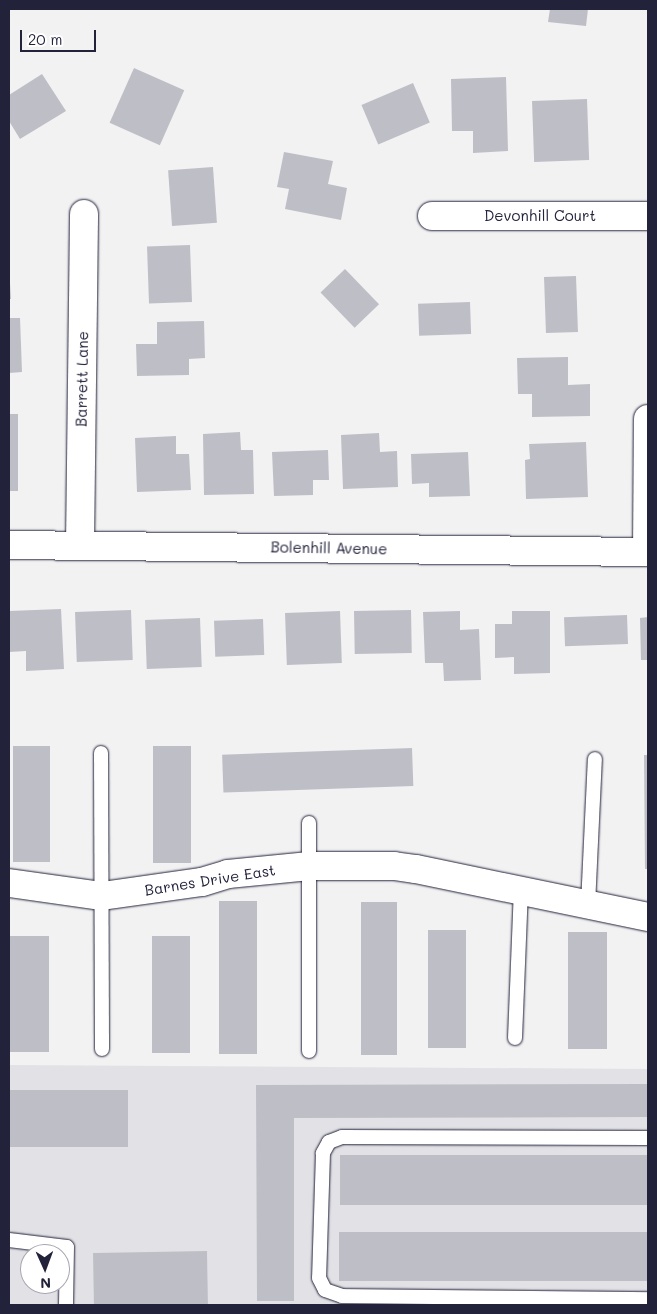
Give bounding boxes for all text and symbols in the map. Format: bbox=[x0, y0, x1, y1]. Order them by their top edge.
scale bar bbox=[22, 20, 99, 52]
text: 20 m bbox=[28, 29, 62, 49]
street label: Devonhill Court bbox=[484, 207, 596, 225]
street label: Barrett Lane bbox=[72, 331, 92, 427]
street label: Bolenhill Avenue bbox=[270, 538, 388, 558]
street label: Barnes Drive East bbox=[143, 861, 277, 899]
north arrow bbox=[20, 1244, 70, 1294]
text: N bbox=[40, 1274, 51, 1293]

